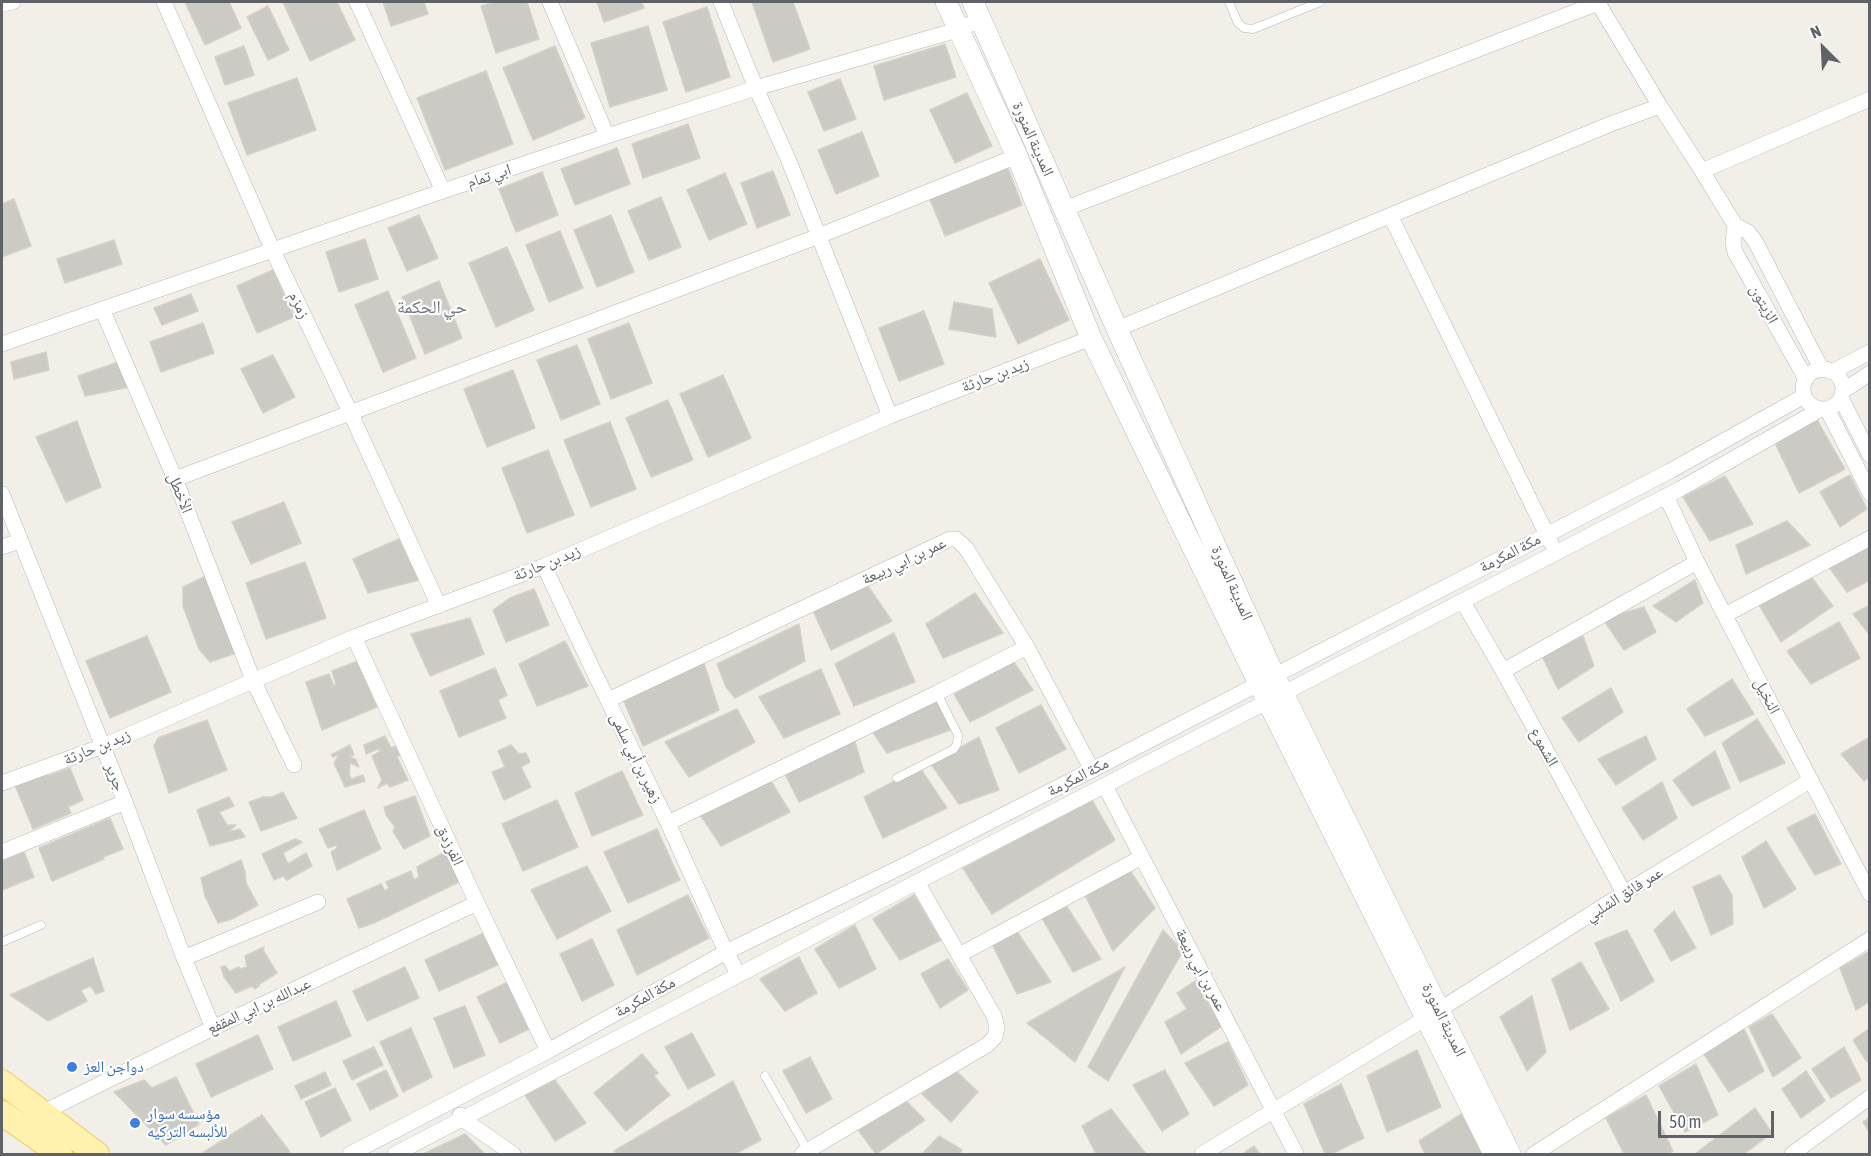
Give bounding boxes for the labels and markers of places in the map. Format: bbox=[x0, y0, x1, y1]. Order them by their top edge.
place label: دواجن العز bbox=[84, 1057, 144, 1077]
marker: دواجن العز bbox=[65, 1060, 79, 1074]
place label: مؤسسه سوار للألبسه التركيه bbox=[147, 1104, 227, 1142]
marker: مؤسسه سوار للألبسه التركيه bbox=[128, 1116, 142, 1130]

